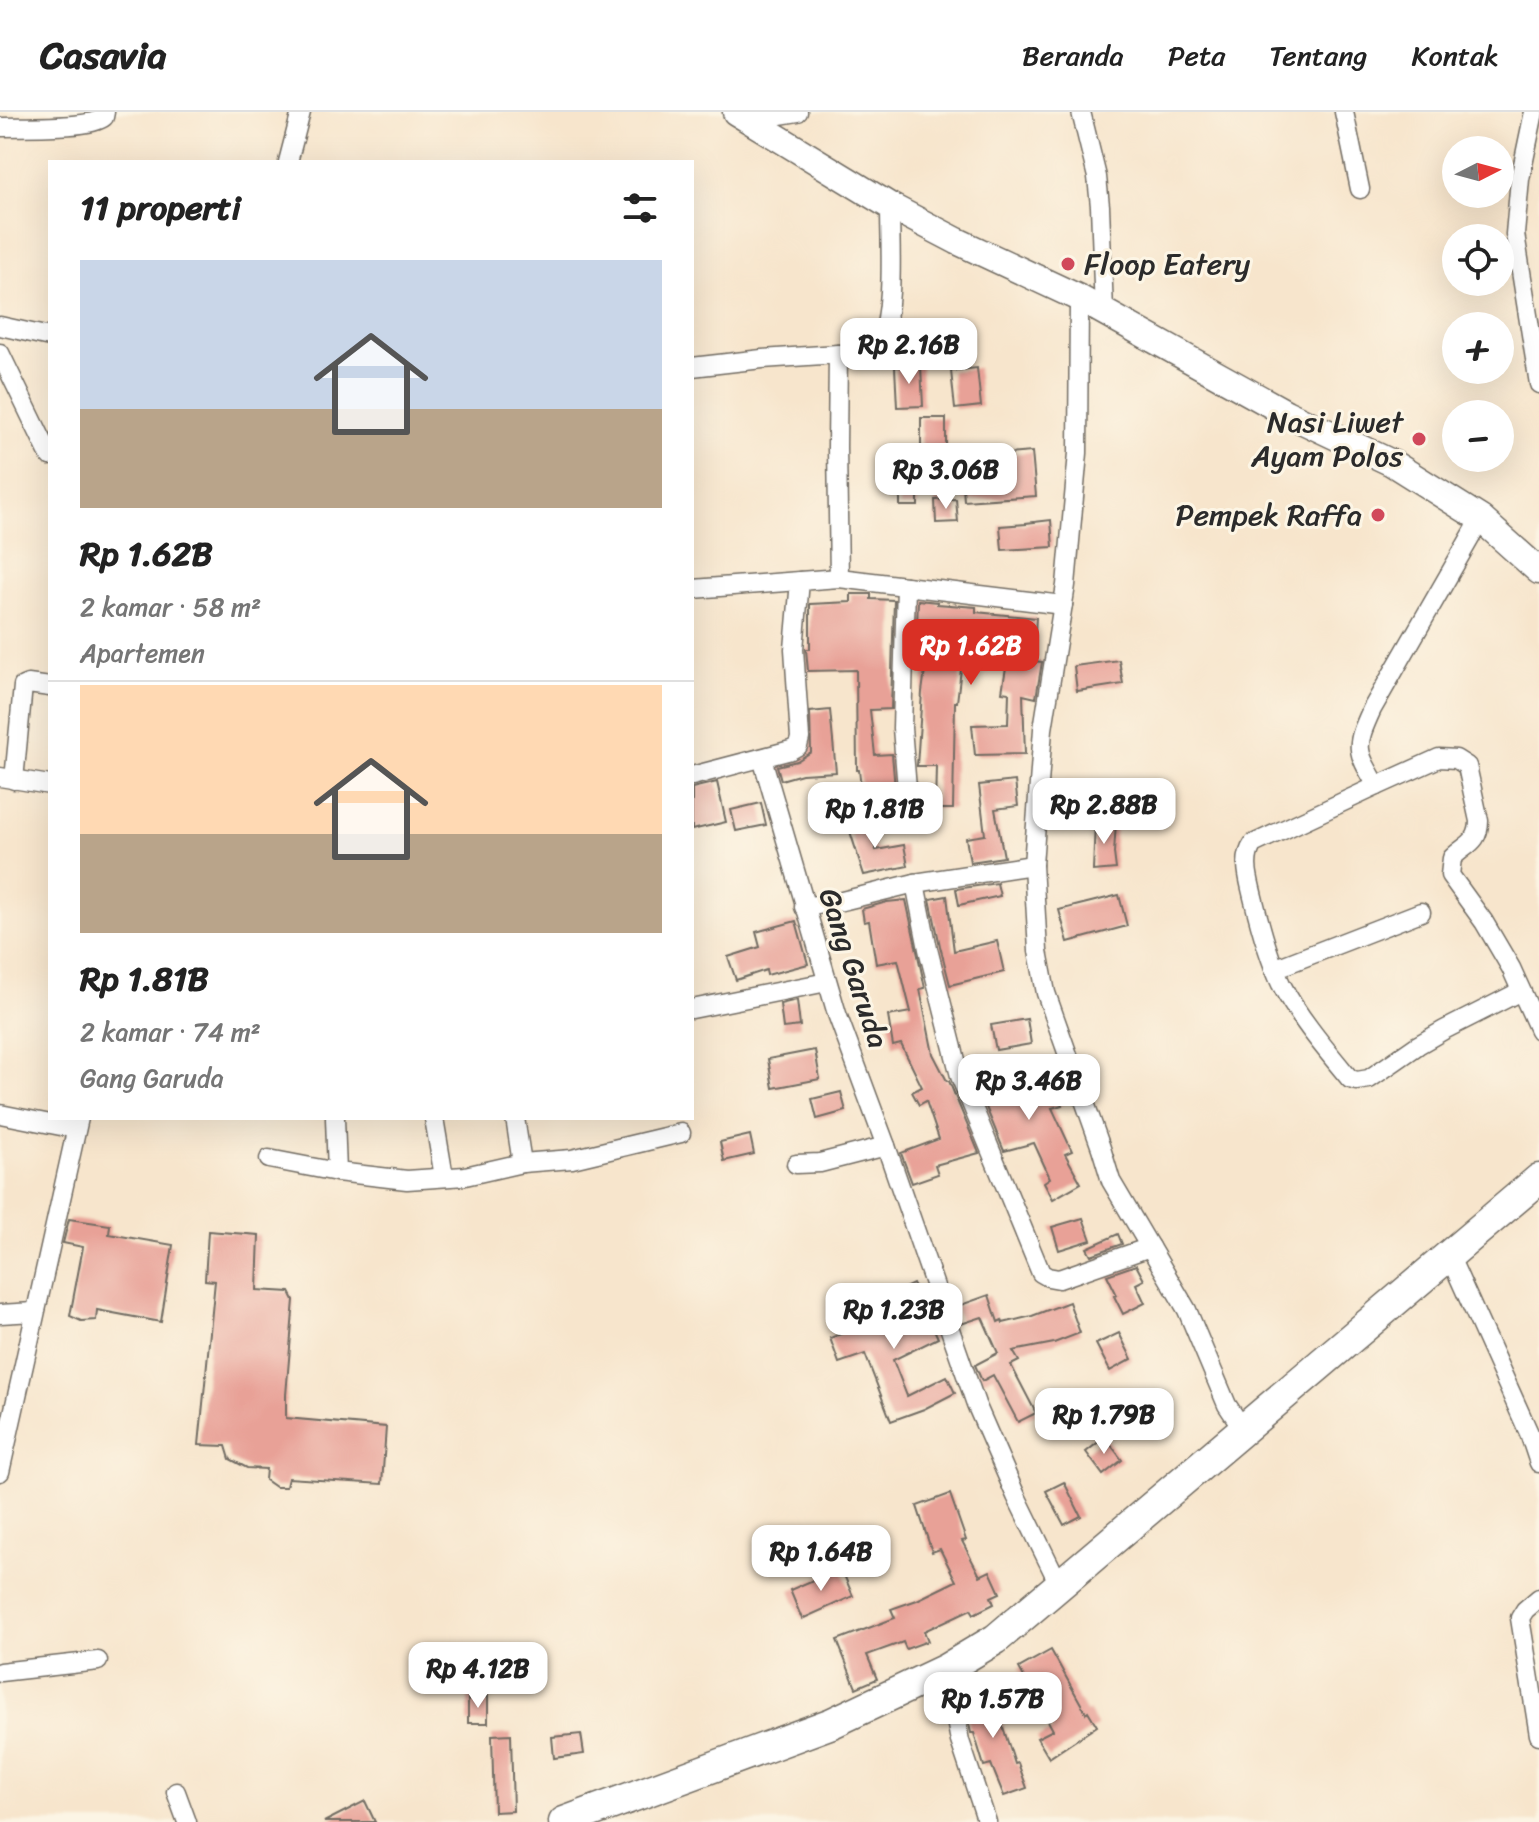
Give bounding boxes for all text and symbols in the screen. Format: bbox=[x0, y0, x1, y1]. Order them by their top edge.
text: Casavia bbox=[40, 22, 167, 89]
text: Beranda bbox=[1022, 31, 1124, 80]
text: Peta bbox=[1168, 31, 1225, 80]
text: Tentang bbox=[1269, 31, 1367, 80]
text: Kontak bbox=[1411, 31, 1499, 80]
north arrow bbox=[1442, 136, 1514, 208]
map controls bbox=[1442, 136, 1514, 472]
text: 11 properti bbox=[80, 178, 241, 238]
icon: filters bbox=[618, 186, 662, 230]
button: locate bbox=[1442, 224, 1514, 296]
place label: Floop Eatery bbox=[1084, 237, 1251, 291]
marker: Floop Eatery bbox=[1059, 255, 1077, 273]
icon: home bbox=[299, 312, 443, 456]
button: + bbox=[1442, 312, 1514, 384]
pin: Rp 2.16B bbox=[826, 318, 992, 386]
text: Rp 2.16B bbox=[858, 321, 960, 367]
place label: Nasi Liwet Ayam Polos bbox=[1250, 395, 1405, 483]
button: − bbox=[1442, 400, 1514, 472]
marker: Nasi Liwet Ayam Polos bbox=[1410, 430, 1428, 448]
pin: Rp 3.06B bbox=[863, 443, 1029, 511]
text: Rp 3.06B bbox=[893, 446, 999, 492]
place label: Pempek Raffa bbox=[1175, 488, 1362, 542]
marker: Pempek Raffa bbox=[1369, 506, 1387, 524]
text: Rp 1.62B bbox=[80, 524, 213, 584]
text: 2 kamar · 58 m² bbox=[80, 584, 261, 630]
pin: Rp 1.62B bbox=[888, 619, 1054, 687]
text: Rp 1.62B bbox=[920, 622, 1022, 668]
text: Apartemen bbox=[80, 630, 205, 676]
icon: home bbox=[299, 737, 443, 881]
pin: Rp 2.88B bbox=[1021, 778, 1187, 846]
text: Rp 2.88B bbox=[1051, 781, 1157, 827]
pin: Rp 1.81B bbox=[792, 782, 958, 850]
text: Rp 1.81B bbox=[826, 785, 924, 831]
street label: Gang Garuda bbox=[803, 881, 905, 1055]
text: Rp 1.81B bbox=[80, 949, 209, 1009]
text: 2 kamar · 74 m² bbox=[80, 1009, 261, 1055]
pin: Rp 3.46B bbox=[946, 1054, 1112, 1122]
text: Gang Garuda bbox=[80, 1055, 224, 1101]
text: Rp 3.46B bbox=[976, 1057, 1082, 1103]
pin: Rp 1.23B bbox=[811, 1283, 977, 1351]
text: Rp 1.23B bbox=[844, 1286, 944, 1332]
pin: Rp 1.79B bbox=[1021, 1388, 1187, 1456]
text: Rp 1.79B bbox=[1053, 1391, 1155, 1437]
pin: Rp 1.64B bbox=[738, 1525, 904, 1593]
text: Rp 1.64B bbox=[770, 1528, 872, 1574]
pin: Rp 4.12B bbox=[395, 1642, 561, 1710]
text: Rp 4.12B bbox=[427, 1645, 529, 1691]
pin: Rp 1.57B bbox=[910, 1672, 1076, 1740]
text: Rp 1.57B bbox=[942, 1675, 1044, 1721]

